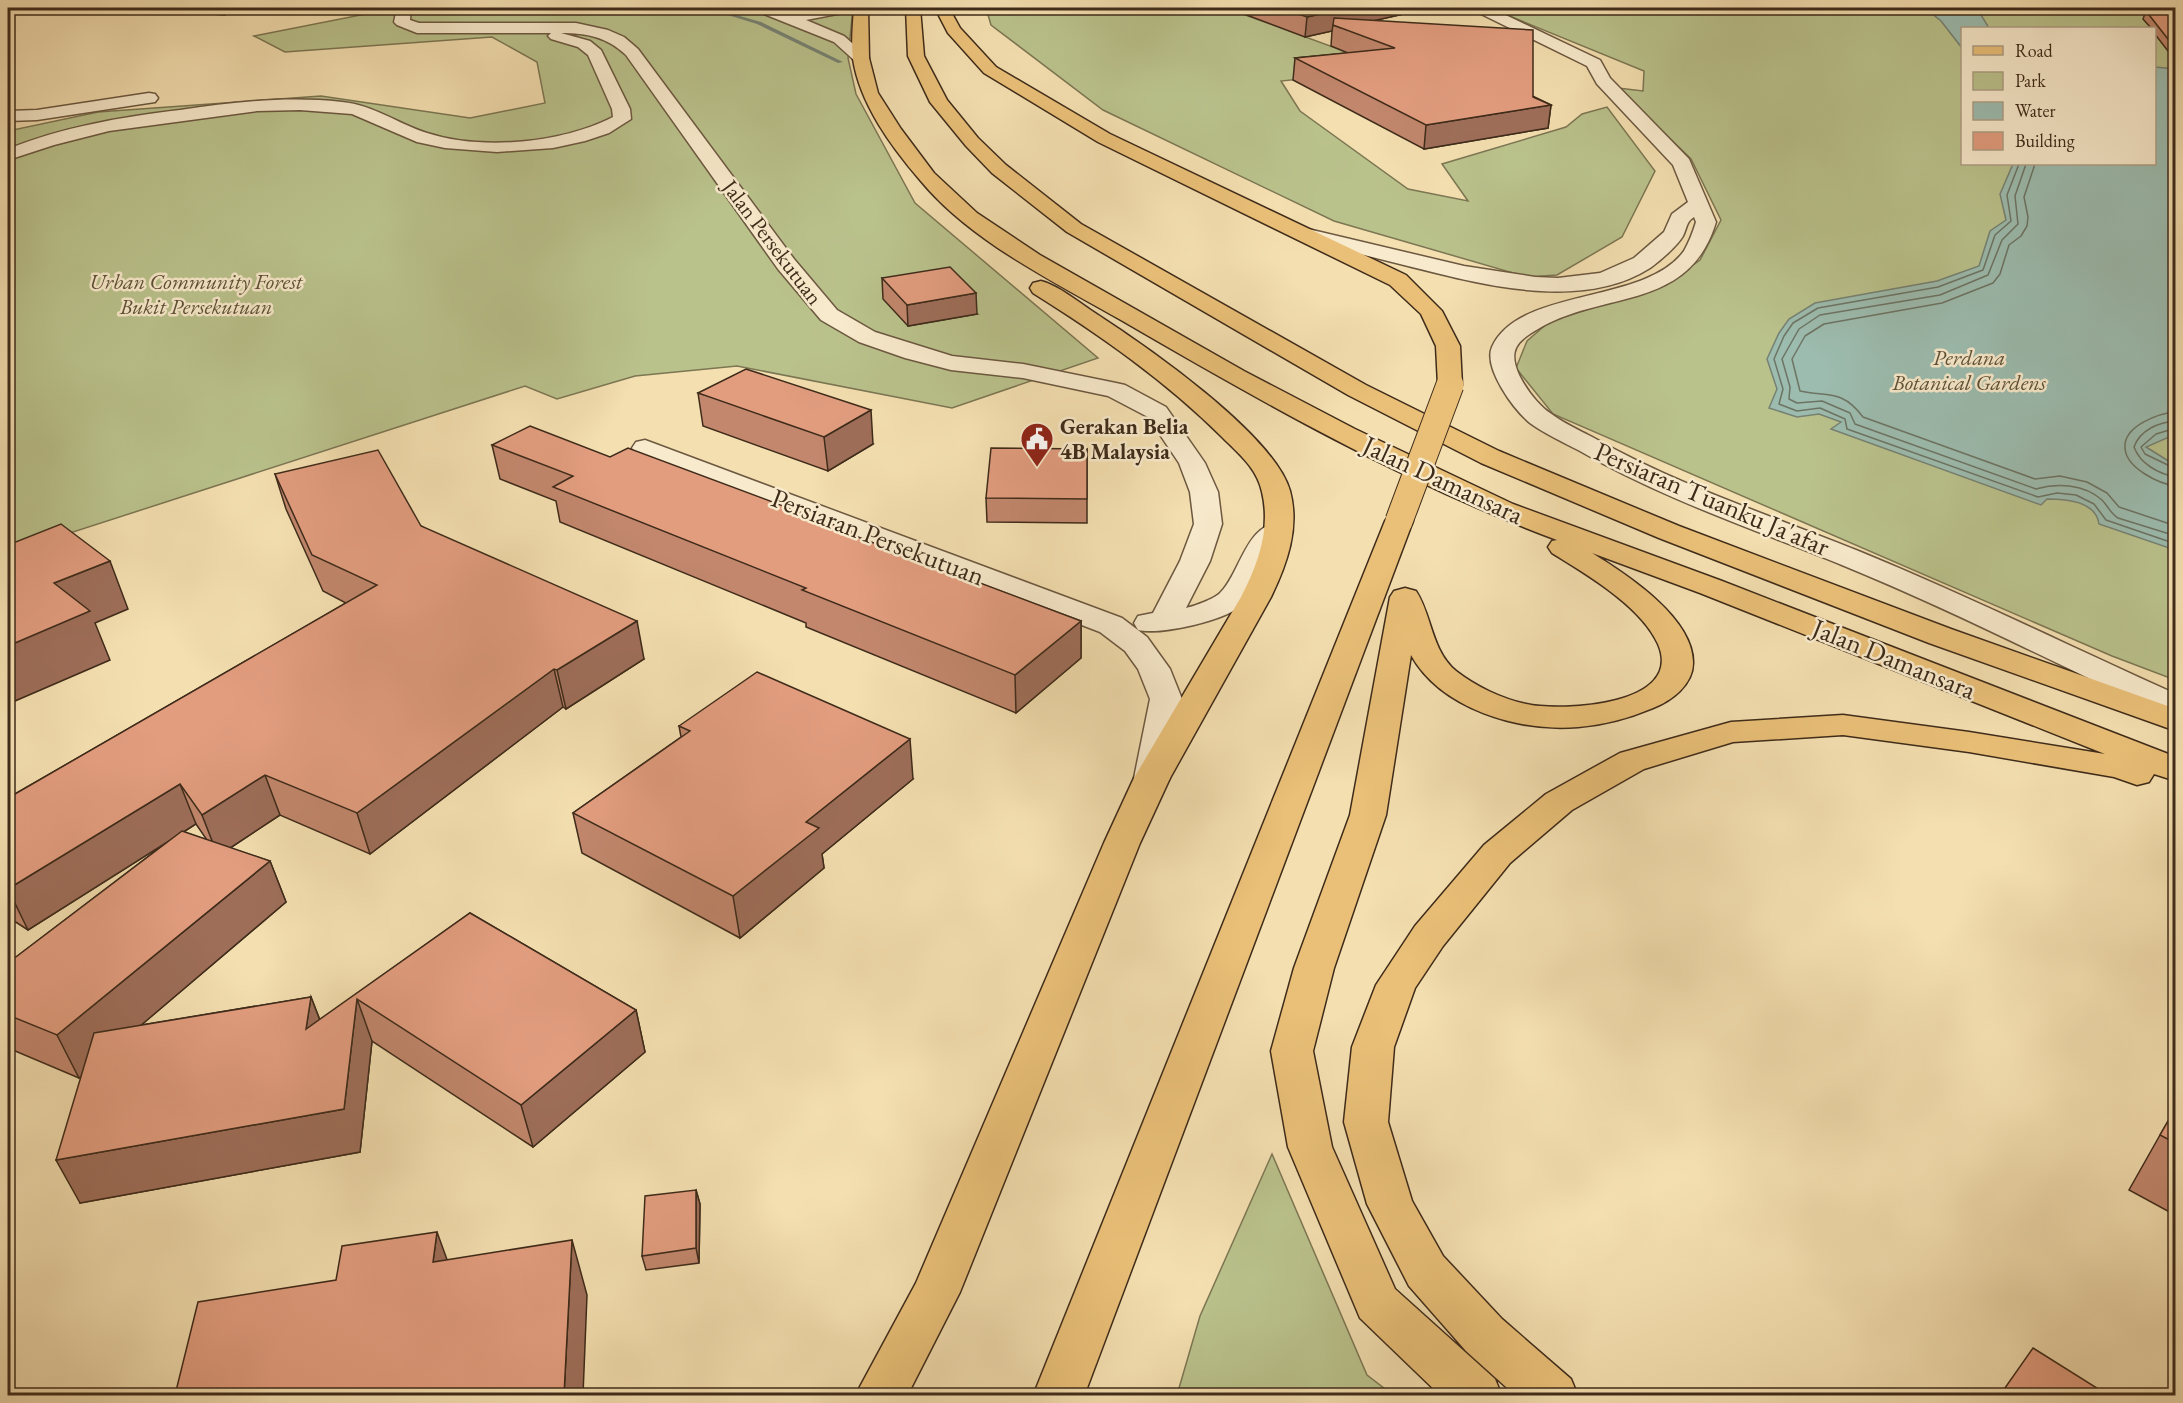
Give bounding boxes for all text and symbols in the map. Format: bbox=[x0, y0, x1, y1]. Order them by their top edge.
legend bbox=[1961, 27, 2156, 165]
text: Road bbox=[2015, 39, 2054, 62]
text: Park bbox=[2015, 69, 2046, 92]
text: Water bbox=[2015, 99, 2056, 122]
text: Building bbox=[2015, 129, 2075, 152]
street label: Jalan Persekutuan bbox=[715, 172, 829, 311]
park label: Urban Community Forest Bukit Persekutuan bbox=[89, 267, 304, 321]
park label: Perdana Botanical Gardens bbox=[1891, 343, 2047, 397]
place label: Gerakan Belia 4B Malaysia bbox=[1060, 412, 1189, 466]
public building icon: Gerakan Belia 4B Malaysia bbox=[1019, 421, 1055, 468]
street label: Jalan Damansara bbox=[1355, 426, 1529, 532]
street label: Persiaran Tuanku Ja'afar bbox=[1589, 433, 1835, 564]
street label: Persiaran Persekutuan bbox=[767, 480, 990, 593]
street label: Jalan Damansara bbox=[1805, 609, 1981, 707]

